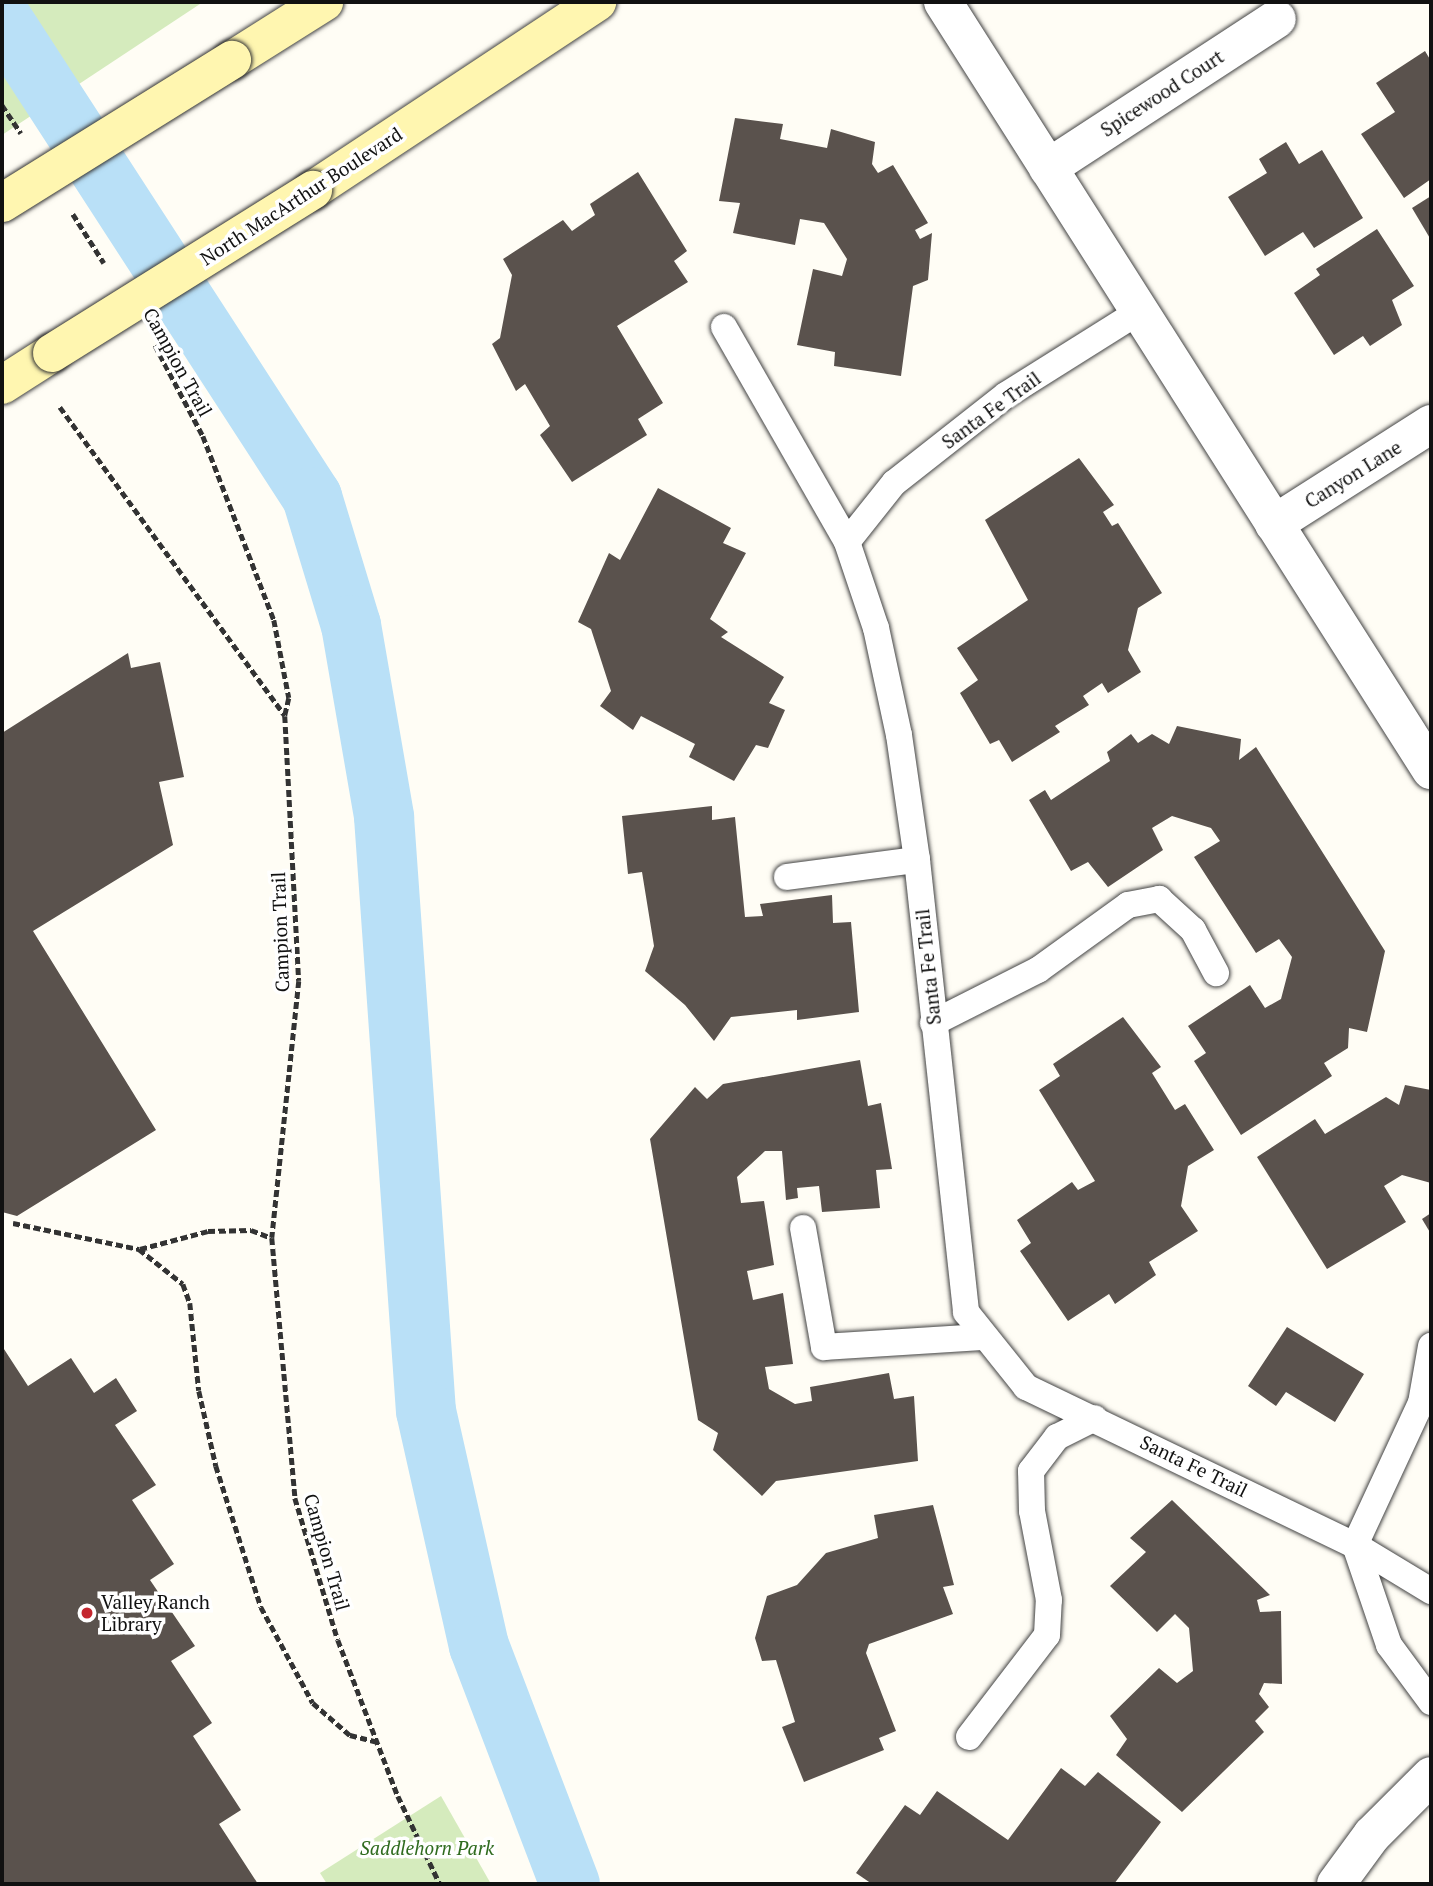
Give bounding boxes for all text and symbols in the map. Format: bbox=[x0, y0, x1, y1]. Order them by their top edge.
street label: Spicewood Court bbox=[1096, 45, 1228, 141]
street label: North MacArthur Boulevard bbox=[196, 122, 406, 270]
street label: Campion Trail bbox=[139, 304, 217, 420]
street label: Santa Fe Trail bbox=[937, 367, 1045, 453]
street label: Canyon Lane bbox=[1300, 435, 1406, 513]
street label: Campion Trail bbox=[267, 871, 293, 993]
street label: Santa Fe Trail bbox=[911, 908, 945, 1026]
street label: Santa Fe Trail bbox=[1137, 1430, 1251, 1502]
street label: Campion Trail bbox=[299, 1491, 355, 1613]
place label: Valley Ranch Library bbox=[101, 1591, 210, 1635]
marker: Valley Ranch Library bbox=[79, 1605, 95, 1621]
park label: Saddlehorn Park bbox=[360, 1837, 494, 1859]

